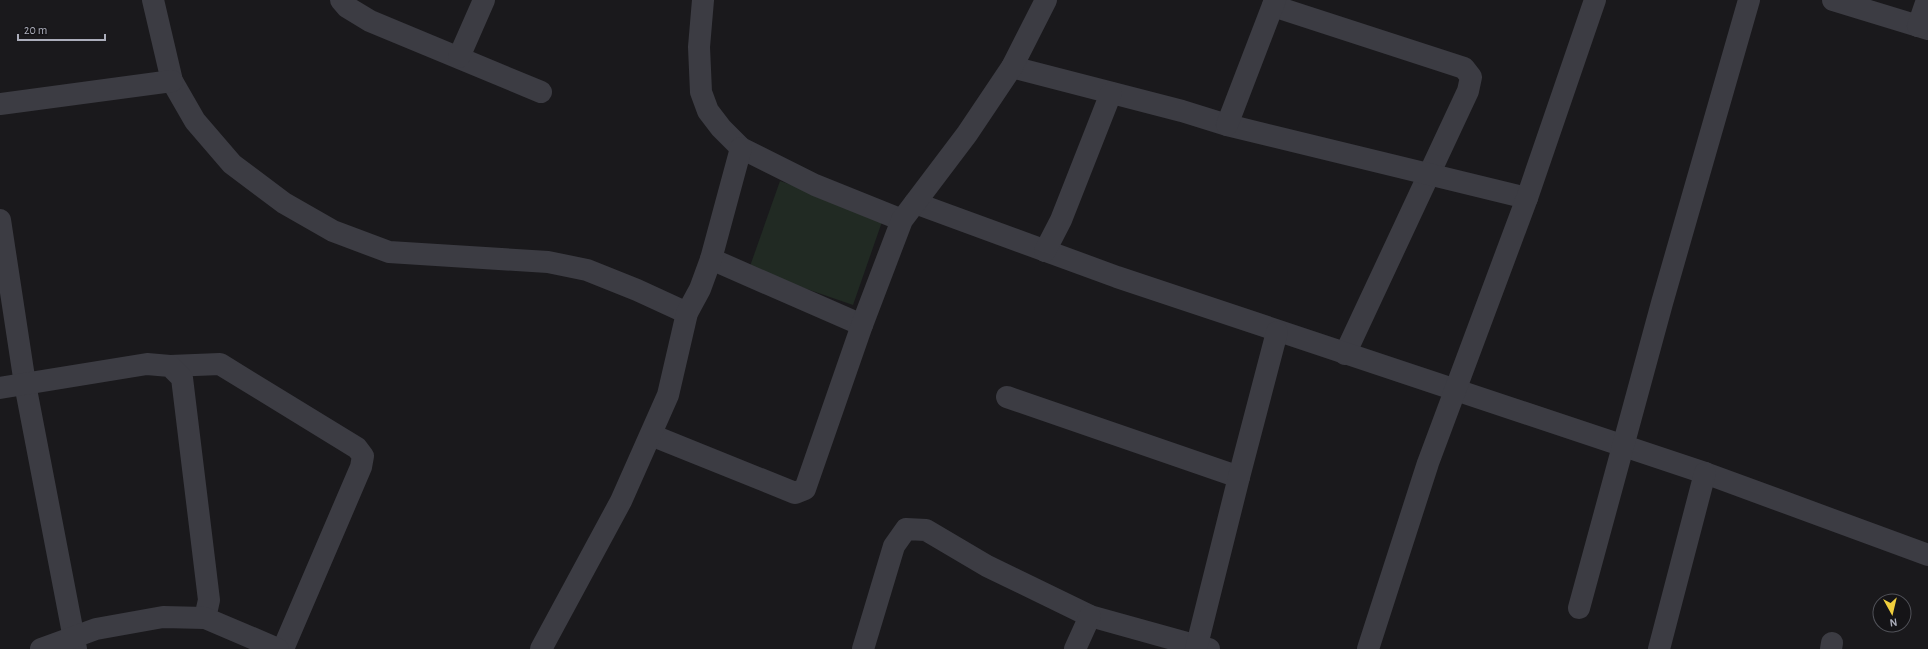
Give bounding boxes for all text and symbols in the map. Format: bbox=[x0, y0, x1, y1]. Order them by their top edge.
scale bar bbox=[18, 16, 105, 42]
text: 20 m bbox=[24, 24, 47, 36]
north arrow bbox=[1872, 593, 1912, 633]
text: N bbox=[1889, 616, 1898, 628]

